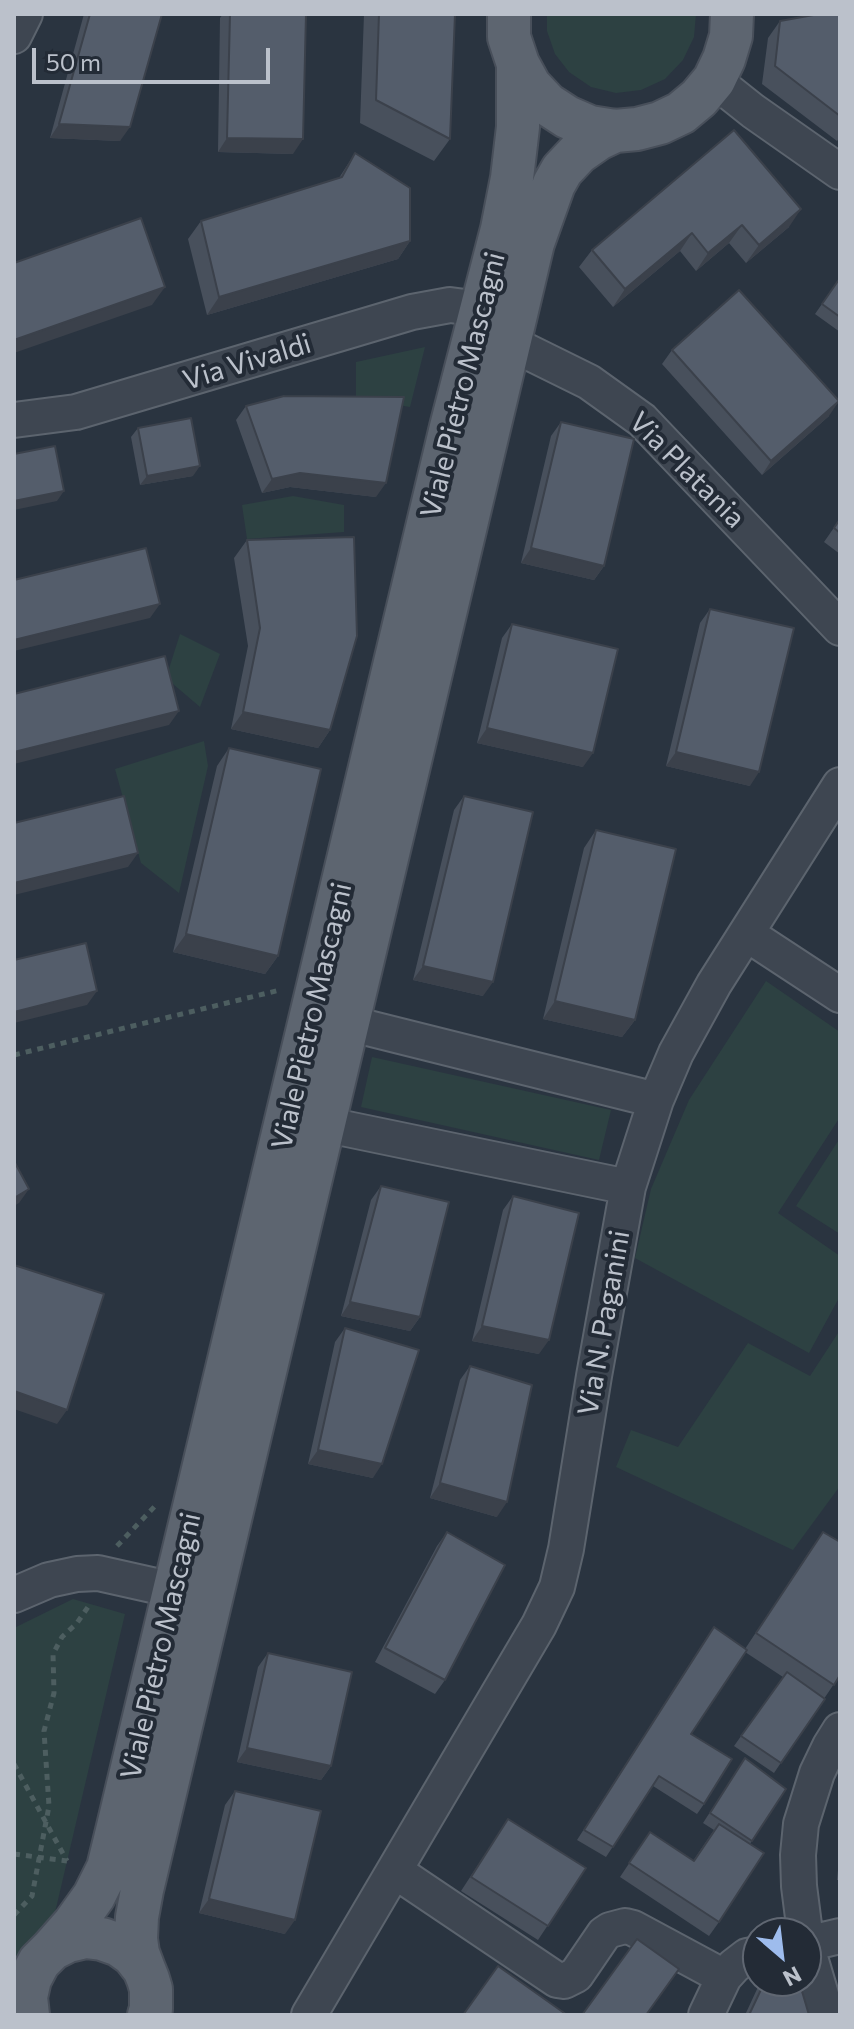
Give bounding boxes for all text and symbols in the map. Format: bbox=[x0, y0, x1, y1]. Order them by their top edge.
scale bar bbox=[36, 32, 274, 82]
text: 50 m bbox=[46, 47, 101, 76]
street label: Viale Pietro Mascagni bbox=[414, 249, 512, 521]
street label: Via Vivaldi bbox=[179, 327, 315, 397]
street label: Via Platania bbox=[622, 405, 752, 535]
street label: Viale Pietro Mascagni bbox=[265, 879, 359, 1153]
street label: Via N. Paganini bbox=[571, 1228, 637, 1418]
street label: Viale Pietro Mascagni bbox=[114, 1509, 208, 1783]
north arrow bbox=[742, 1917, 822, 1997]
text: N bbox=[779, 1961, 806, 1993]

